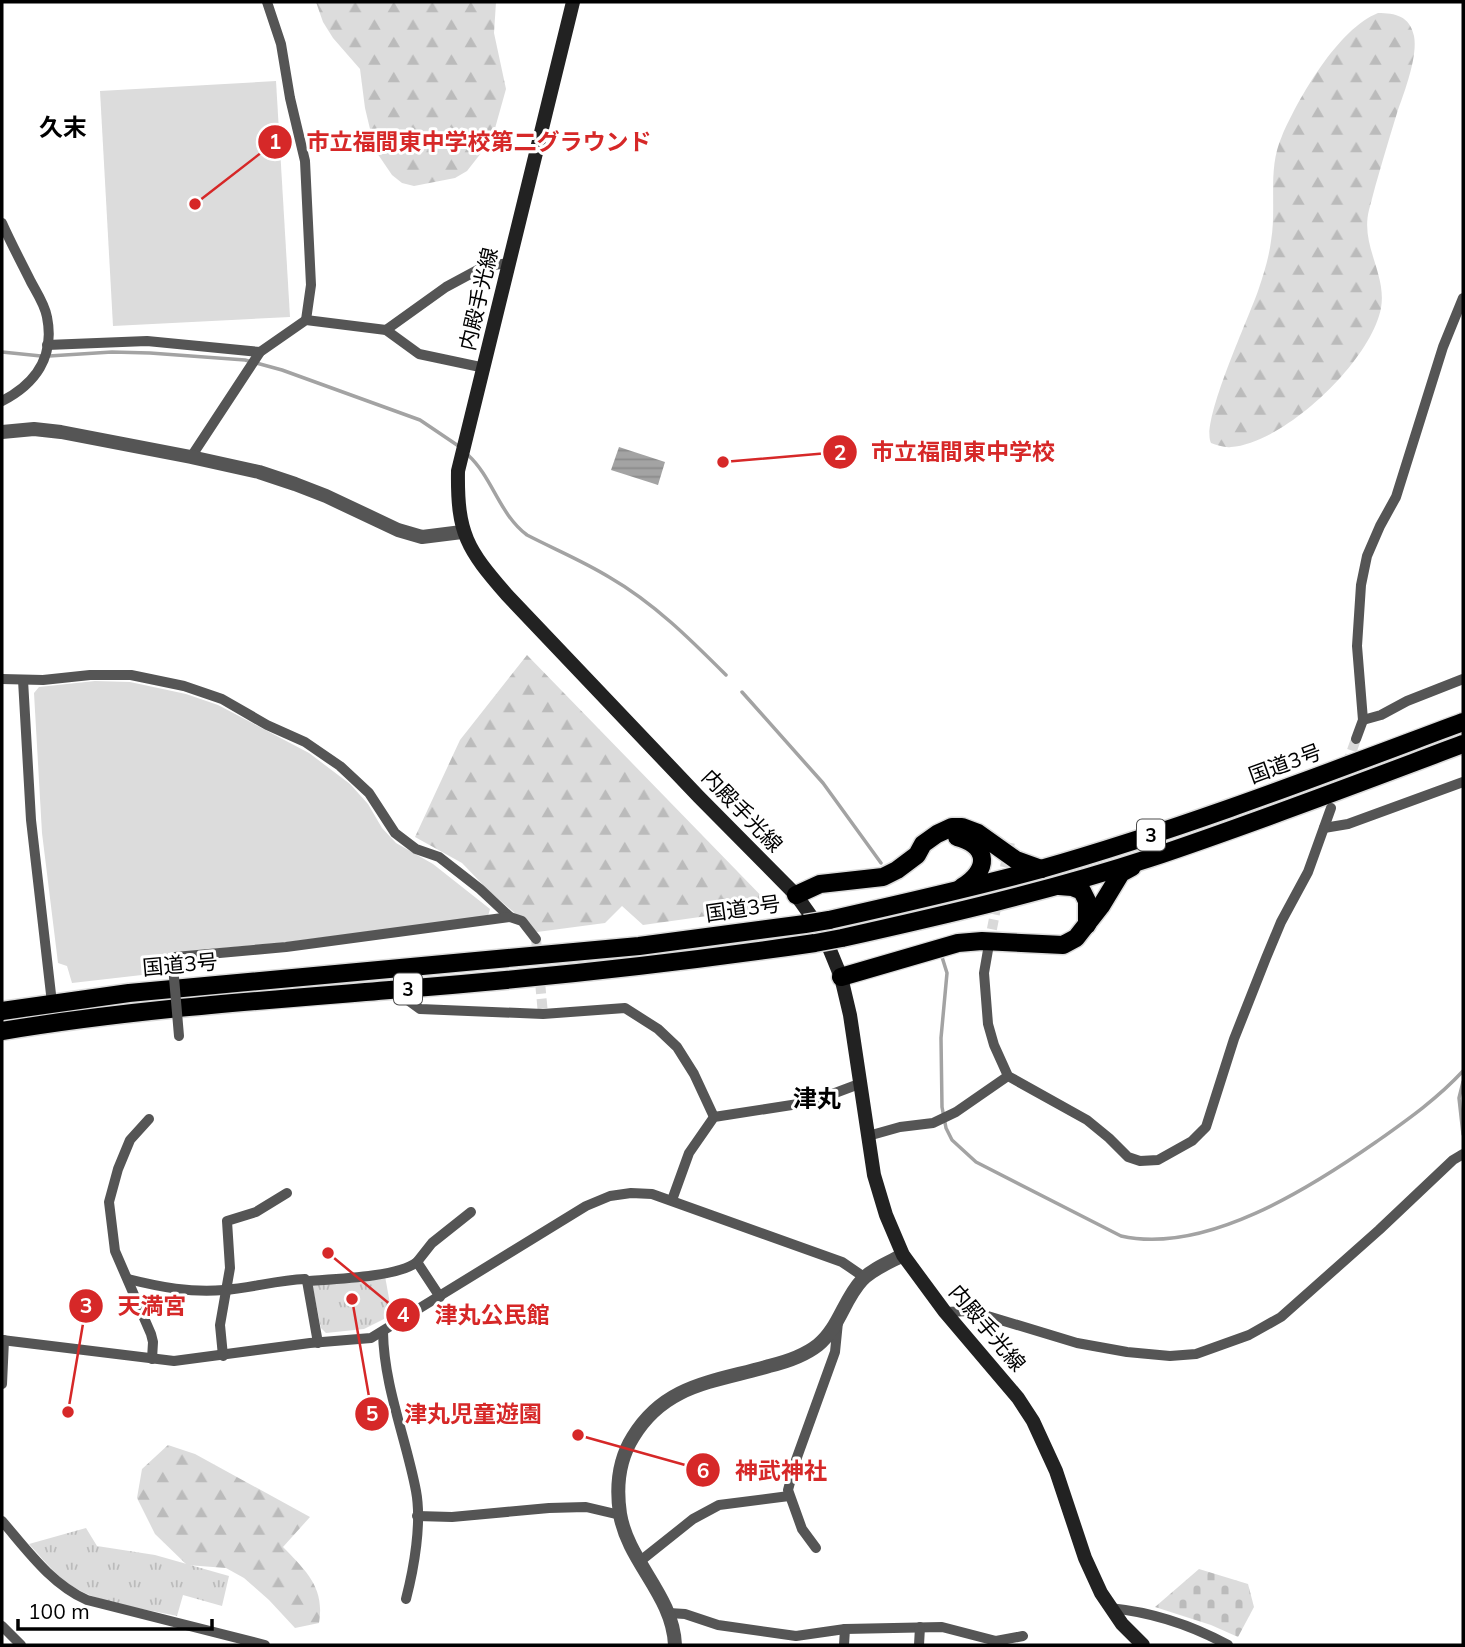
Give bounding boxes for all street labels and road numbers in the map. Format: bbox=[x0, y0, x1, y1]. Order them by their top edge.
street label: 内殿手光線 bbox=[454, 245, 503, 353]
street label: 国道3号 bbox=[1245, 738, 1325, 788]
street label: 内殿手光線 bbox=[697, 764, 789, 857]
road number: 3 bbox=[1137, 820, 1165, 850]
street label: 国道3号 bbox=[704, 890, 782, 926]
street label: 国道3号 bbox=[141, 948, 219, 980]
road number: 3 bbox=[394, 973, 422, 1004]
street label: 内殿手光線 bbox=[944, 1279, 1031, 1376]

